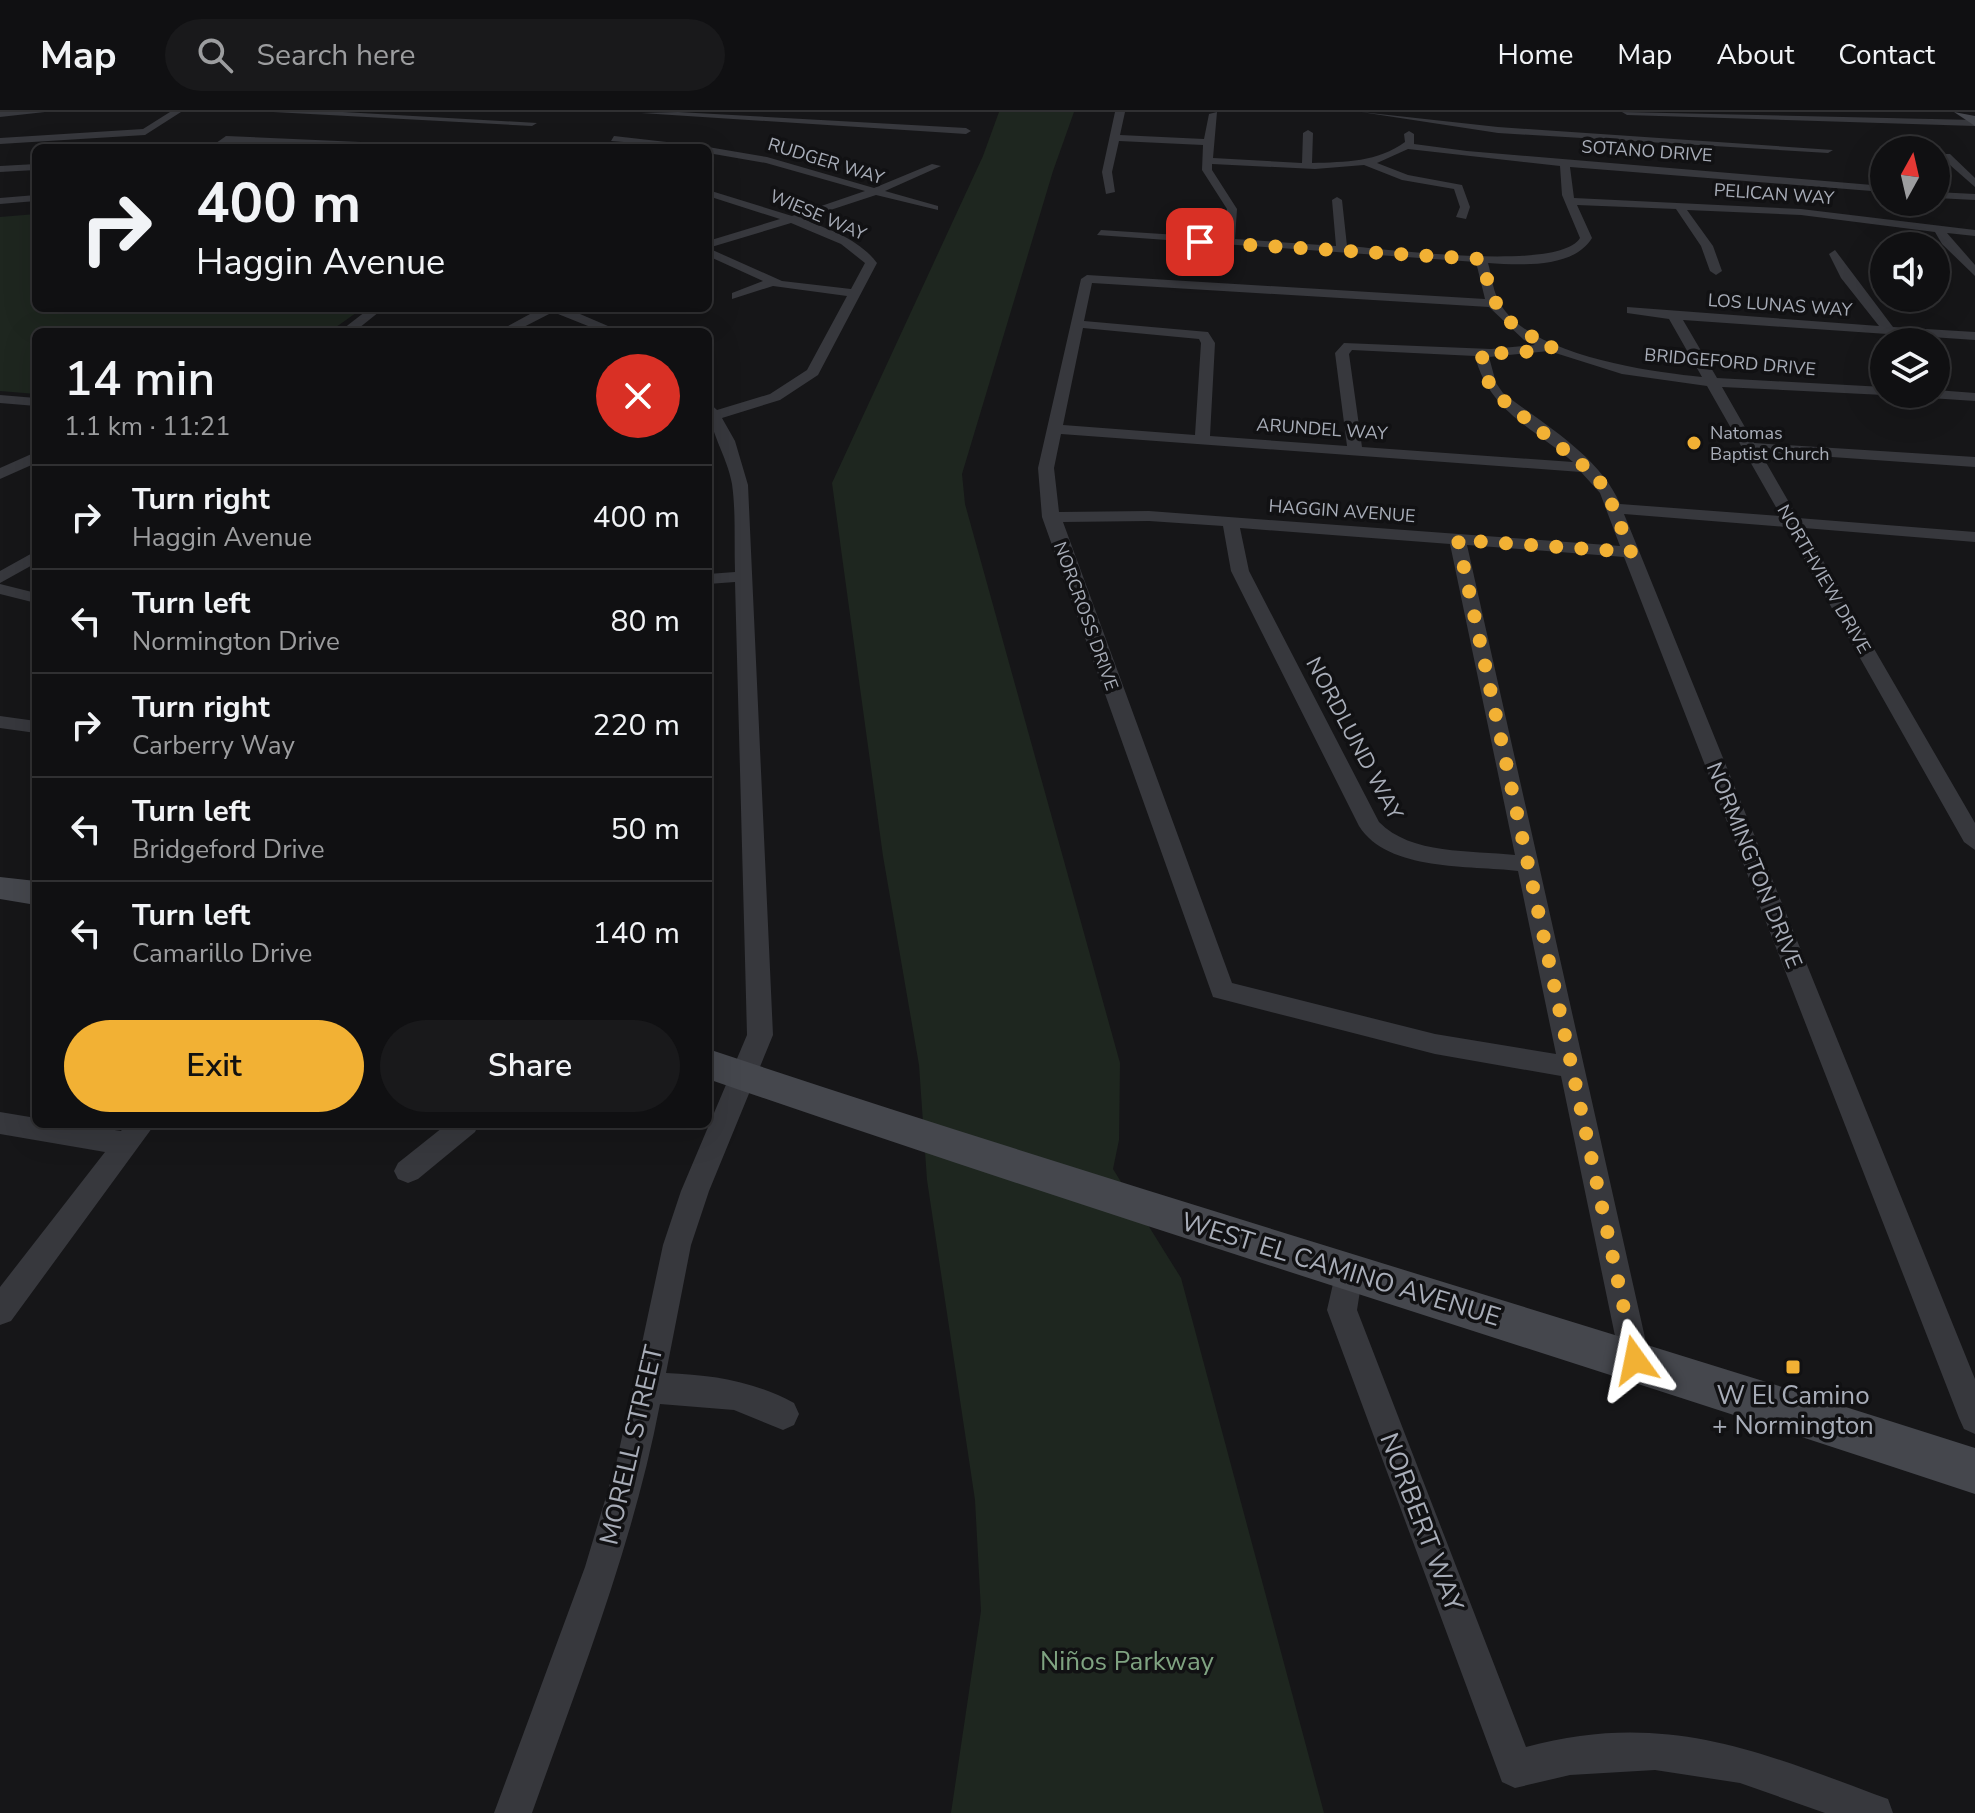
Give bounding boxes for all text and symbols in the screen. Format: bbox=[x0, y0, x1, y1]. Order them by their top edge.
search box bbox=[165, 19, 725, 91]
text: Map bbox=[40, 30, 117, 81]
icon: search bbox=[193, 33, 237, 77]
text: Search here bbox=[257, 35, 416, 76]
text: Home bbox=[1498, 36, 1573, 74]
text: Map bbox=[1617, 36, 1672, 74]
text: About bbox=[1716, 36, 1794, 74]
text: Contact bbox=[1838, 36, 1935, 74]
street label: RUDGER WAY bbox=[765, 132, 887, 190]
street label: SOTANO DRIVE bbox=[1581, 134, 1713, 168]
north arrow bbox=[1870, 136, 1950, 216]
map controls bbox=[1870, 136, 1950, 408]
text: 400 m bbox=[196, 165, 361, 242]
icon: right bbox=[64, 176, 168, 280]
street label: PELICAN WAY bbox=[1713, 178, 1835, 210]
street label: WIESE WAY bbox=[766, 184, 870, 246]
pin bbox=[1166, 208, 1234, 276]
icon: arrive bbox=[1178, 220, 1222, 264]
button: sound bbox=[1870, 232, 1950, 312]
text: Haggin Avenue bbox=[196, 238, 445, 287]
street label: LOS LUNAS WAY bbox=[1707, 288, 1853, 322]
button: layers bbox=[1870, 328, 1950, 408]
street label: BRIDGEFORD DRIVE bbox=[1643, 343, 1817, 381]
text: 14 min bbox=[64, 346, 215, 412]
button: close bbox=[596, 354, 680, 438]
text: 1.1 km · 11:21 bbox=[64, 409, 231, 444]
street label: ARUNDEL WAY bbox=[1256, 412, 1389, 446]
place label: Natomas Baptist Church bbox=[1710, 421, 1829, 466]
marker: Natomas Baptist Church bbox=[1685, 434, 1703, 452]
text: Turn right bbox=[132, 479, 270, 520]
street label: HAGGIN AVENUE bbox=[1268, 494, 1416, 528]
icon: right bbox=[64, 495, 108, 539]
text: 400 m bbox=[593, 497, 680, 538]
street label: NORTHVIEW DRIVE bbox=[1772, 500, 1876, 658]
text: Haggin Avenue bbox=[132, 520, 312, 555]
street label: NORCROSS DRIVE bbox=[1048, 538, 1124, 694]
text: Turn left bbox=[132, 583, 250, 624]
icon: left bbox=[64, 599, 108, 643]
text: 80 m bbox=[611, 601, 680, 642]
text: Normington Drive bbox=[132, 624, 340, 659]
street label: NORDLUND WAY bbox=[1298, 652, 1410, 826]
text: Turn right bbox=[132, 687, 270, 728]
icon: right bbox=[64, 703, 108, 747]
text: 220 m bbox=[593, 705, 680, 746]
text: Carberry Way bbox=[132, 728, 295, 763]
street label: NORMINGTON DRIVE bbox=[1699, 758, 1809, 973]
text: Turn left bbox=[132, 791, 250, 832]
icon: left bbox=[64, 807, 108, 851]
text: 50 m bbox=[611, 809, 680, 850]
text: Bridgeford Drive bbox=[132, 832, 325, 867]
text: Turn left bbox=[132, 895, 250, 936]
icon: left bbox=[64, 911, 108, 955]
text: 140 m bbox=[593, 913, 680, 954]
text: Camarillo Drive bbox=[132, 936, 312, 971]
button: Exit bbox=[64, 1020, 364, 1112]
button: Share bbox=[380, 1020, 680, 1112]
street label: WEST EL CAMINO AVENUE bbox=[1177, 1204, 1505, 1335]
position arrow bbox=[1593, 1318, 1677, 1402]
street label: MORELL STREET bbox=[591, 1341, 672, 1548]
marker: W El Camino + Normington bbox=[1784, 1358, 1802, 1376]
place label: W El Camino + Normington bbox=[1712, 1378, 1874, 1443]
street label: NORBERT WAY bbox=[1371, 1428, 1472, 1617]
park label: Niños Parkway bbox=[1040, 1644, 1215, 1679]

